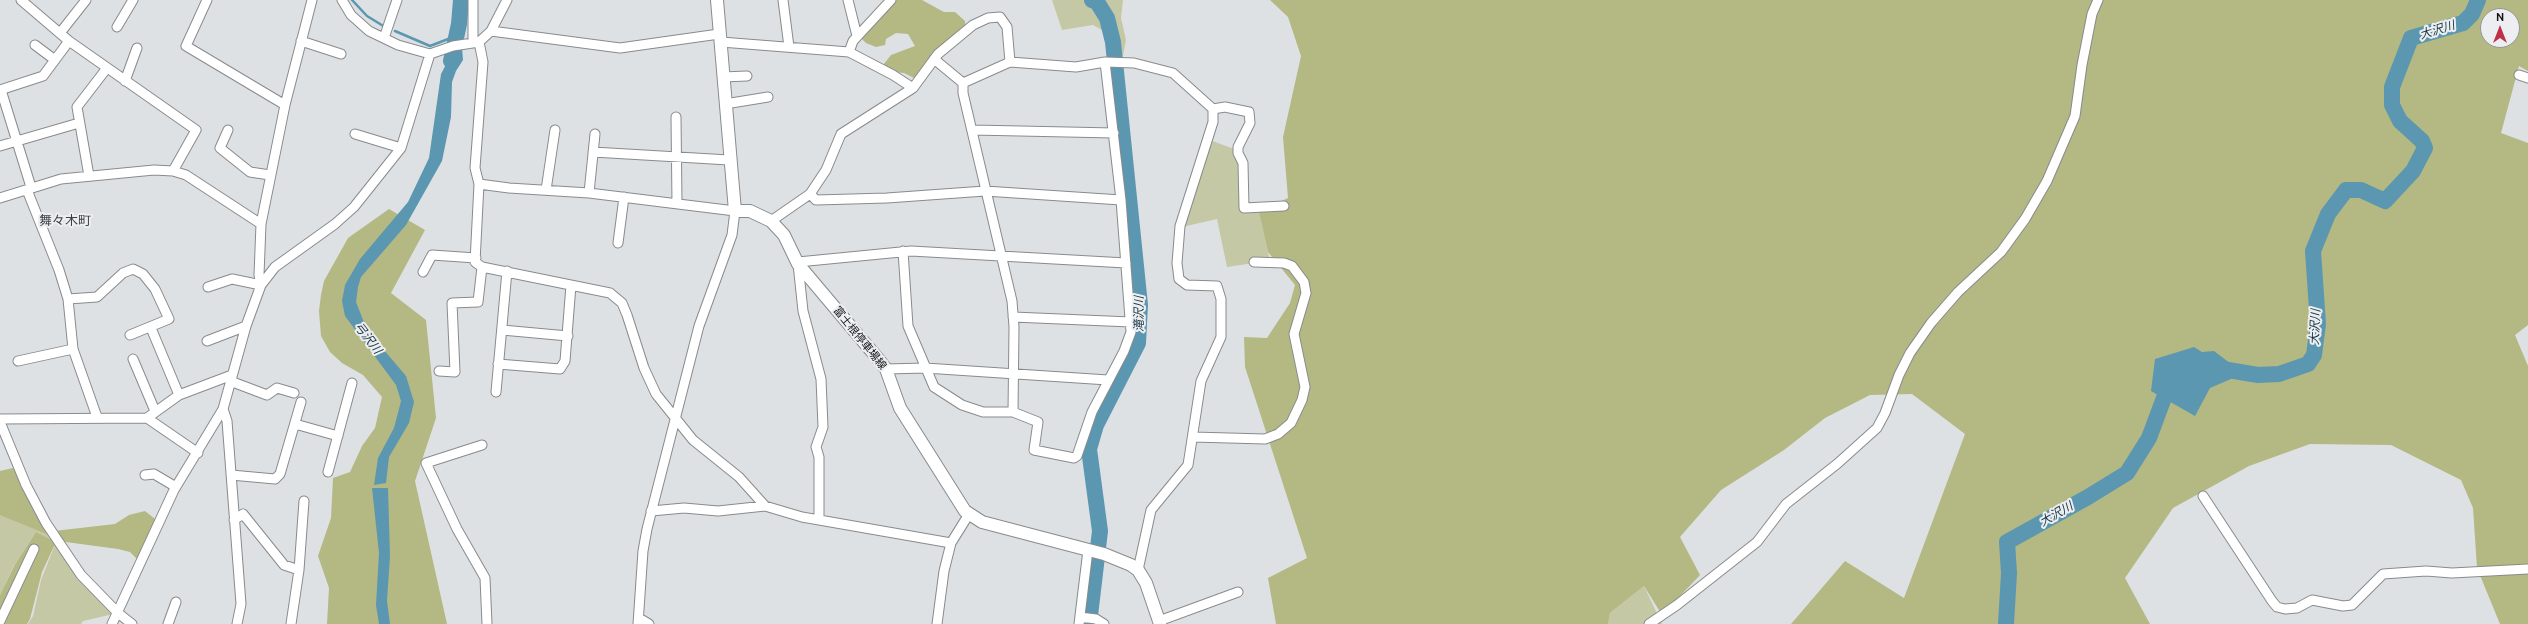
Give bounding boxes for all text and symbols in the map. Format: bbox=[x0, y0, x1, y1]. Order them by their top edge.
north arrow bbox=[2480, 8, 2520, 48]
text: N bbox=[2496, 11, 2504, 23]
water label: 大沢川 bbox=[2418, 18, 2456, 42]
district label: 舞々木町 bbox=[39, 213, 91, 229]
water label: 滝沢川 bbox=[1132, 296, 1146, 332]
street label: 富士根停車場線 bbox=[831, 304, 889, 372]
water label: 大沢川 bbox=[2307, 309, 2323, 345]
water label: 弓沢川 bbox=[351, 319, 385, 357]
water label: 大沢川 bbox=[2037, 499, 2075, 529]

